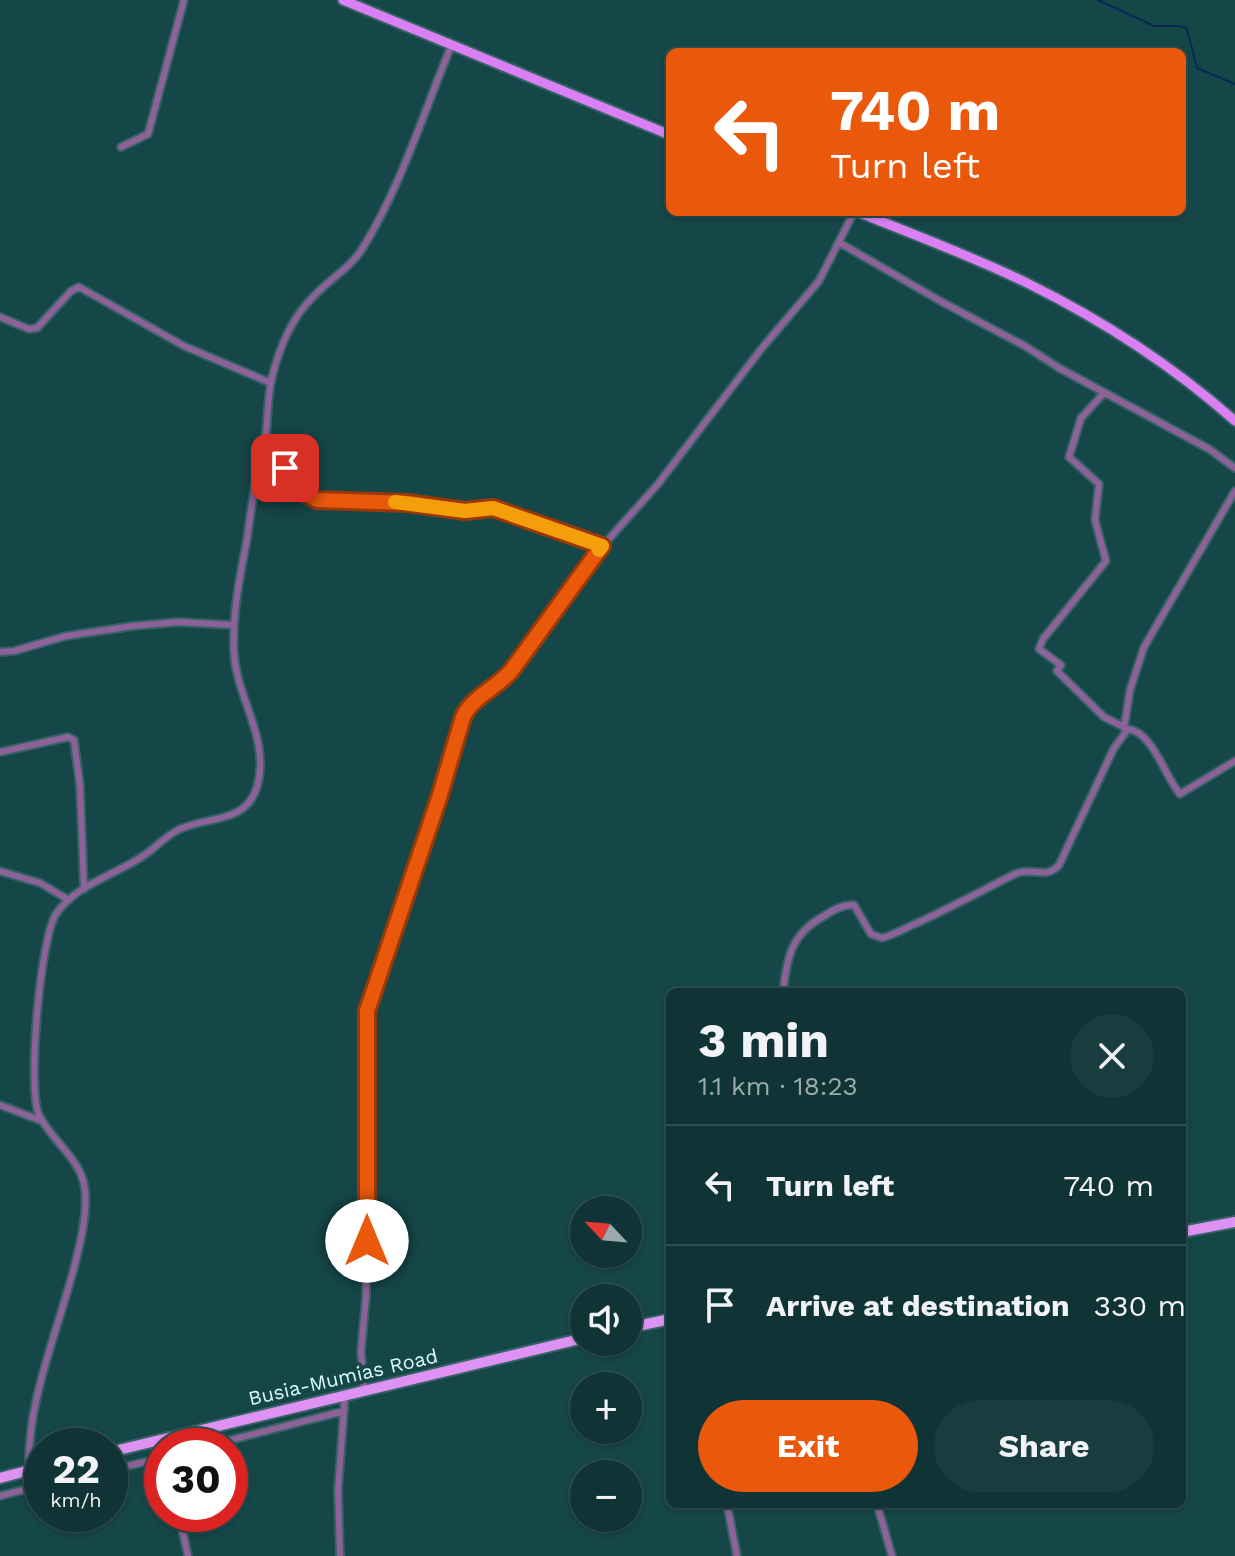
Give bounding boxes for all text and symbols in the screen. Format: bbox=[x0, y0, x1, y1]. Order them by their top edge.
text: 740 m bbox=[830, 78, 1000, 144]
icon: left bbox=[698, 80, 802, 184]
text: Turn left bbox=[830, 145, 980, 187]
pin bbox=[251, 434, 319, 502]
icon: arrive bbox=[263, 446, 307, 490]
text: 3 min bbox=[698, 1012, 829, 1069]
button: close bbox=[1070, 1014, 1154, 1098]
text: 1.1 km · 18:23 bbox=[698, 1071, 858, 1101]
icon: left bbox=[698, 1163, 742, 1207]
text: Turn left bbox=[766, 1168, 894, 1203]
text: 740 m bbox=[1063, 1168, 1154, 1203]
north arrow bbox=[570, 1196, 642, 1268]
map controls bbox=[570, 1196, 642, 1532]
position arrow bbox=[325, 1199, 409, 1283]
icon: arrive bbox=[698, 1283, 742, 1327]
button: sound bbox=[570, 1284, 642, 1356]
text: Arrive at destination bbox=[766, 1288, 1070, 1323]
text: 330 m bbox=[1094, 1288, 1186, 1323]
street label: Busia-Mumias Road bbox=[246, 1344, 440, 1410]
button: + bbox=[570, 1372, 642, 1444]
button: Exit bbox=[698, 1400, 918, 1492]
button: Share bbox=[934, 1400, 1154, 1492]
speed limit sign: 30 bbox=[144, 1428, 248, 1532]
text: 22 bbox=[52, 1446, 100, 1493]
button: − bbox=[570, 1460, 642, 1532]
text: km/h bbox=[50, 1488, 102, 1512]

